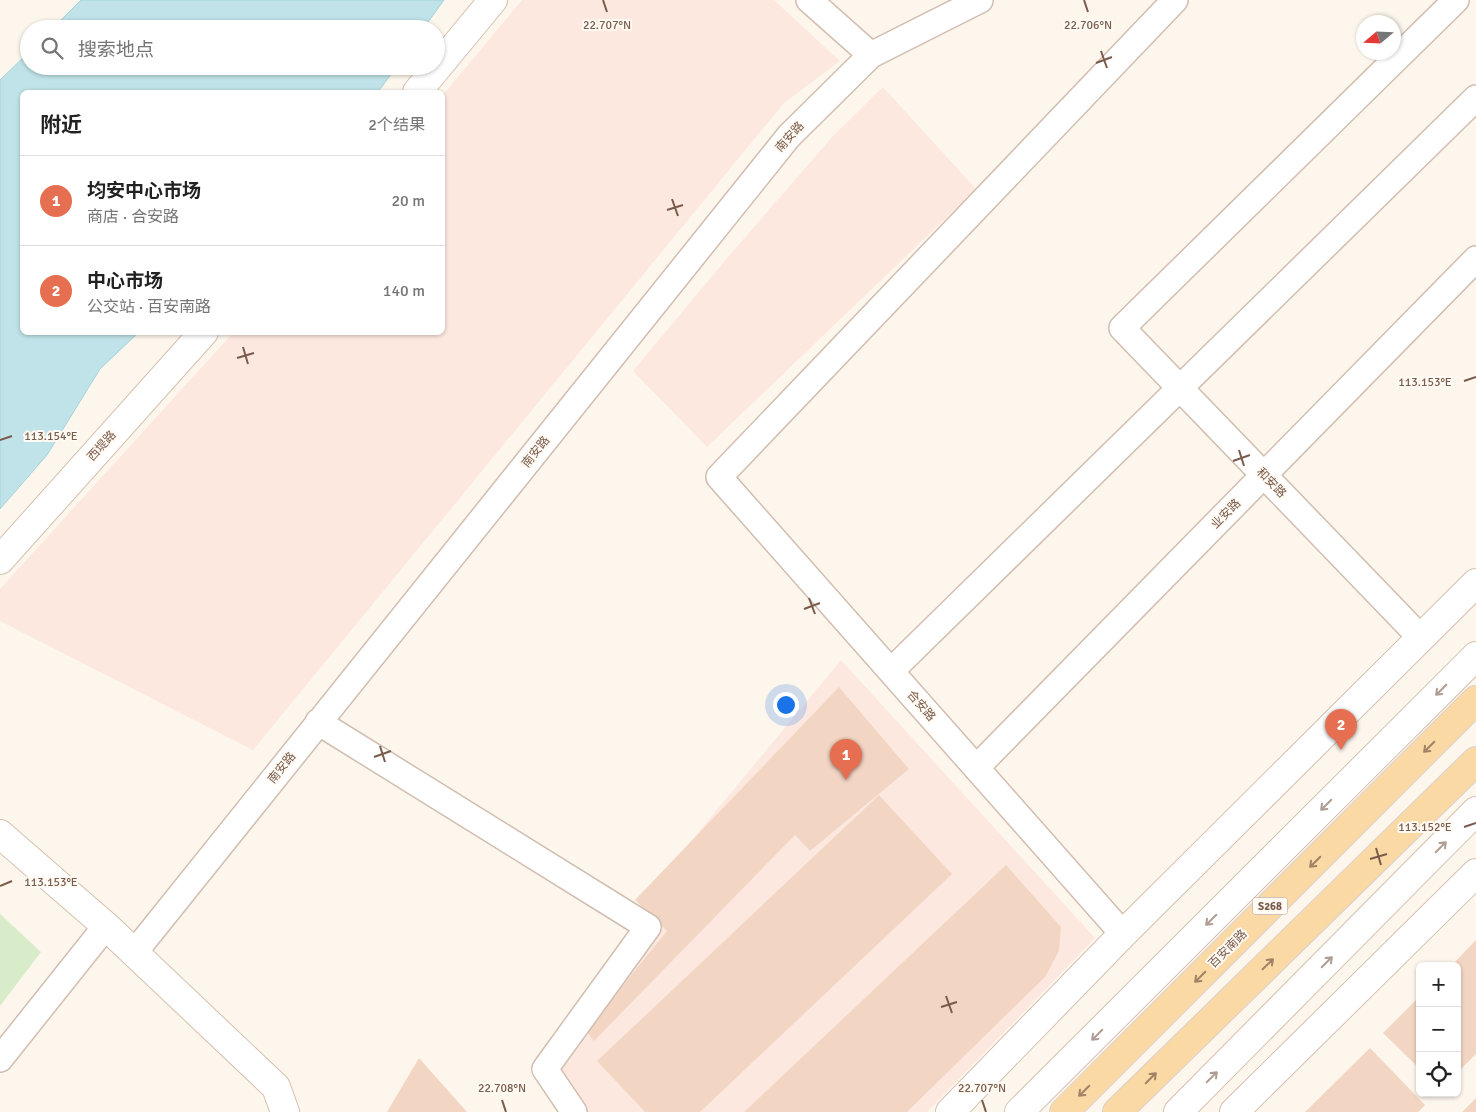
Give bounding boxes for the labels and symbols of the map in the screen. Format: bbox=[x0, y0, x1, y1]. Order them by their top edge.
north arrow bbox=[1356, 15, 1401, 60]
text: 22.707°N bbox=[583, 18, 631, 33]
text: 22.706°N bbox=[1064, 18, 1112, 33]
street label: 南安路 bbox=[772, 119, 808, 155]
text: 113.153°E bbox=[1398, 375, 1452, 390]
street label: 西堤路 bbox=[84, 428, 120, 464]
text: 113.154°E bbox=[24, 429, 78, 444]
street label: 南安路 bbox=[519, 433, 553, 471]
street label: 和安路 bbox=[1253, 465, 1289, 501]
street label: 业安路 bbox=[1208, 496, 1244, 532]
one-way arrow bbox=[1435, 684, 1448, 696]
street label: 合安路 bbox=[904, 687, 938, 725]
your location bbox=[773, 692, 799, 718]
pin: 2 bbox=[1325, 709, 1357, 750]
pin: 1 bbox=[830, 739, 862, 780]
one-way arrow bbox=[1423, 741, 1435, 753]
street label: 南安路 bbox=[265, 749, 299, 787]
one-way arrow bbox=[1320, 799, 1333, 811]
text: 113.152°E bbox=[1398, 820, 1452, 835]
one-way arrow bbox=[1435, 840, 1447, 853]
one-way arrow bbox=[1308, 856, 1321, 868]
text: 113.153°E bbox=[24, 875, 78, 890]
road number: S268 bbox=[1252, 898, 1288, 914]
one-way arrow bbox=[1205, 914, 1218, 926]
street label: 百安南路 bbox=[1206, 927, 1250, 971]
one-way arrow bbox=[1321, 956, 1333, 968]
one-way arrow bbox=[1261, 958, 1274, 970]
one-way arrow bbox=[1194, 971, 1206, 983]
one-way arrow bbox=[1090, 1029, 1103, 1041]
one-way arrow bbox=[1145, 1072, 1158, 1084]
one-way arrow bbox=[1206, 1072, 1218, 1084]
text: 22.708°N bbox=[478, 1081, 526, 1096]
text: 22.707°N bbox=[958, 1081, 1006, 1096]
one-way arrow bbox=[1079, 1085, 1091, 1097]

